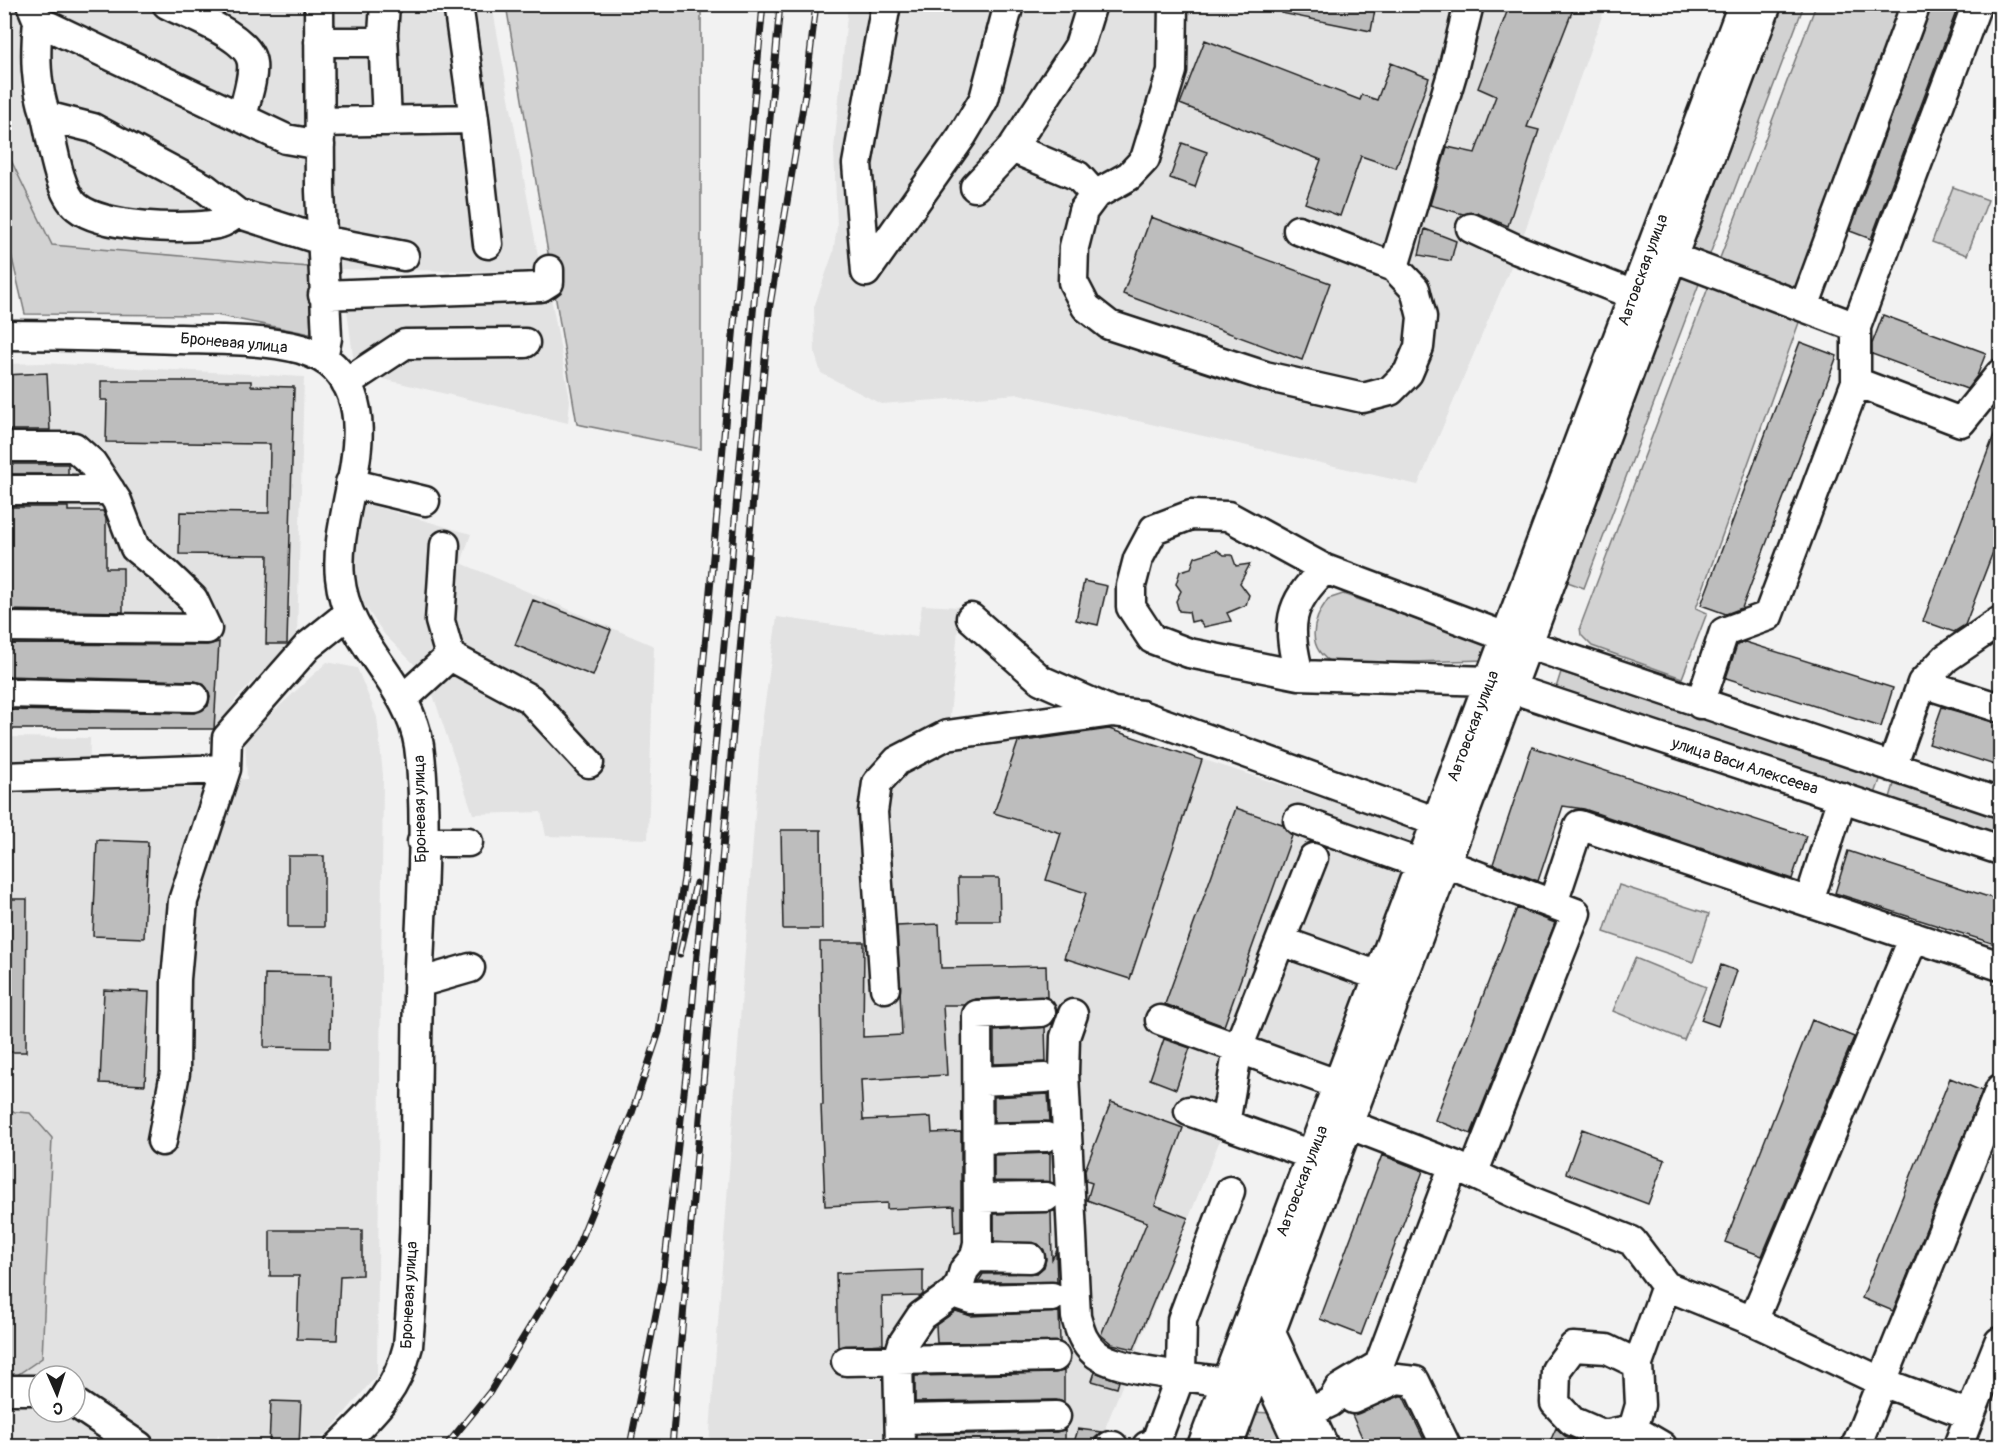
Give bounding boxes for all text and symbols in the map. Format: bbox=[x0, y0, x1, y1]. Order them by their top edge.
street label: Автовская улица bbox=[1614, 211, 1672, 329]
street label: Броневая улица bbox=[179, 328, 289, 358]
street label: Автовская улица bbox=[1443, 668, 1503, 784]
street label: улица Васи Алексеева bbox=[1668, 733, 1821, 799]
street label: Броневая улица bbox=[409, 755, 431, 863]
street label: Автовская улица bbox=[1272, 1123, 1332, 1239]
street label: Броневая улица bbox=[396, 1241, 422, 1349]
north arrow bbox=[27, 1364, 87, 1424]
text: С bbox=[52, 1398, 63, 1418]

